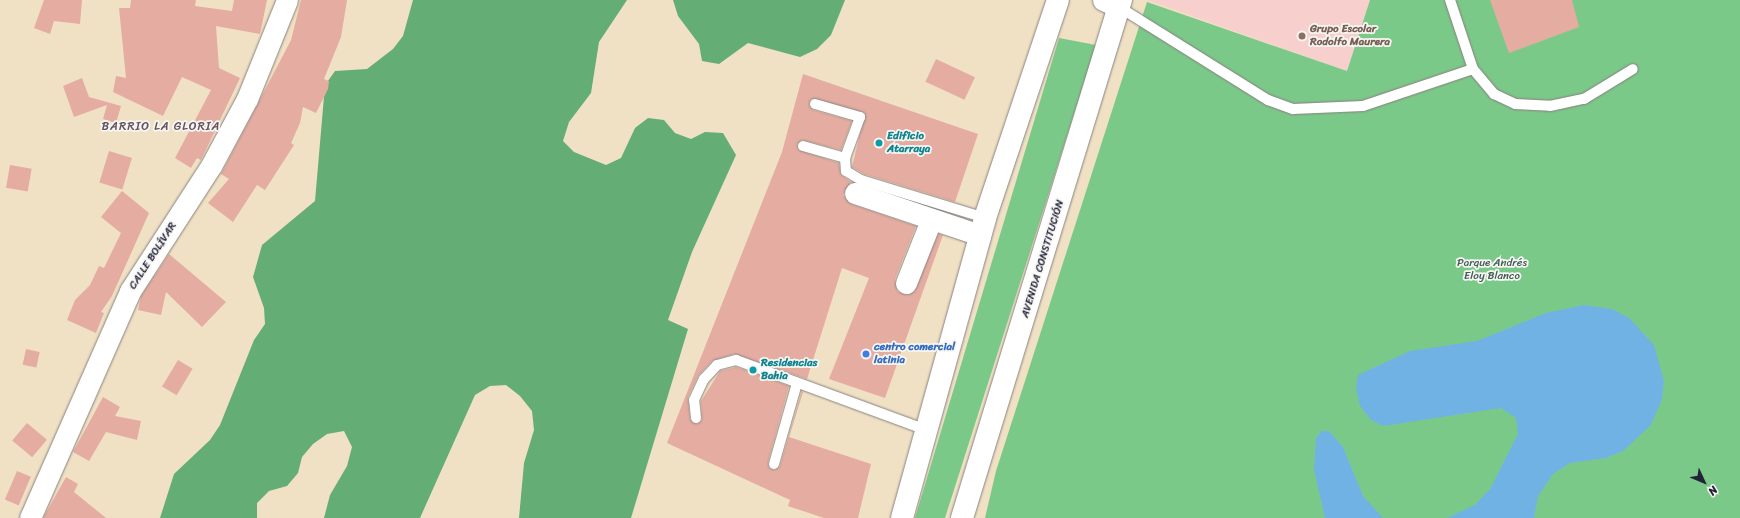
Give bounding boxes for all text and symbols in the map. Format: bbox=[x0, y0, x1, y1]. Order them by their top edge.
place label: Grupo Escolar Rodolfo Maurera bbox=[1310, 23, 1390, 49]
marker: Grupo Escolar Rodolfo Maurera bbox=[1297, 31, 1307, 41]
district label: BARRIO LA GLORIA bbox=[103, 120, 219, 134]
place label: Edificio Atarraya bbox=[887, 130, 930, 156]
marker: Edificio Atarraya bbox=[874, 138, 884, 148]
street label: AVENIDA CONSTITUCIÓN bbox=[1019, 198, 1067, 320]
street label: CALLE BOLÍVAR bbox=[126, 220, 180, 292]
park label: Parque Andrés Eloy Blanco bbox=[1457, 257, 1527, 283]
place label: centro comercial latinia bbox=[874, 341, 955, 367]
marker: centro comercial latinia bbox=[861, 349, 871, 359]
place label: Residencias Bahia bbox=[761, 357, 818, 383]
marker: Residencias Bahia bbox=[748, 365, 758, 375]
north arrow bbox=[1684, 462, 1724, 502]
text: N bbox=[1704, 481, 1722, 500]

